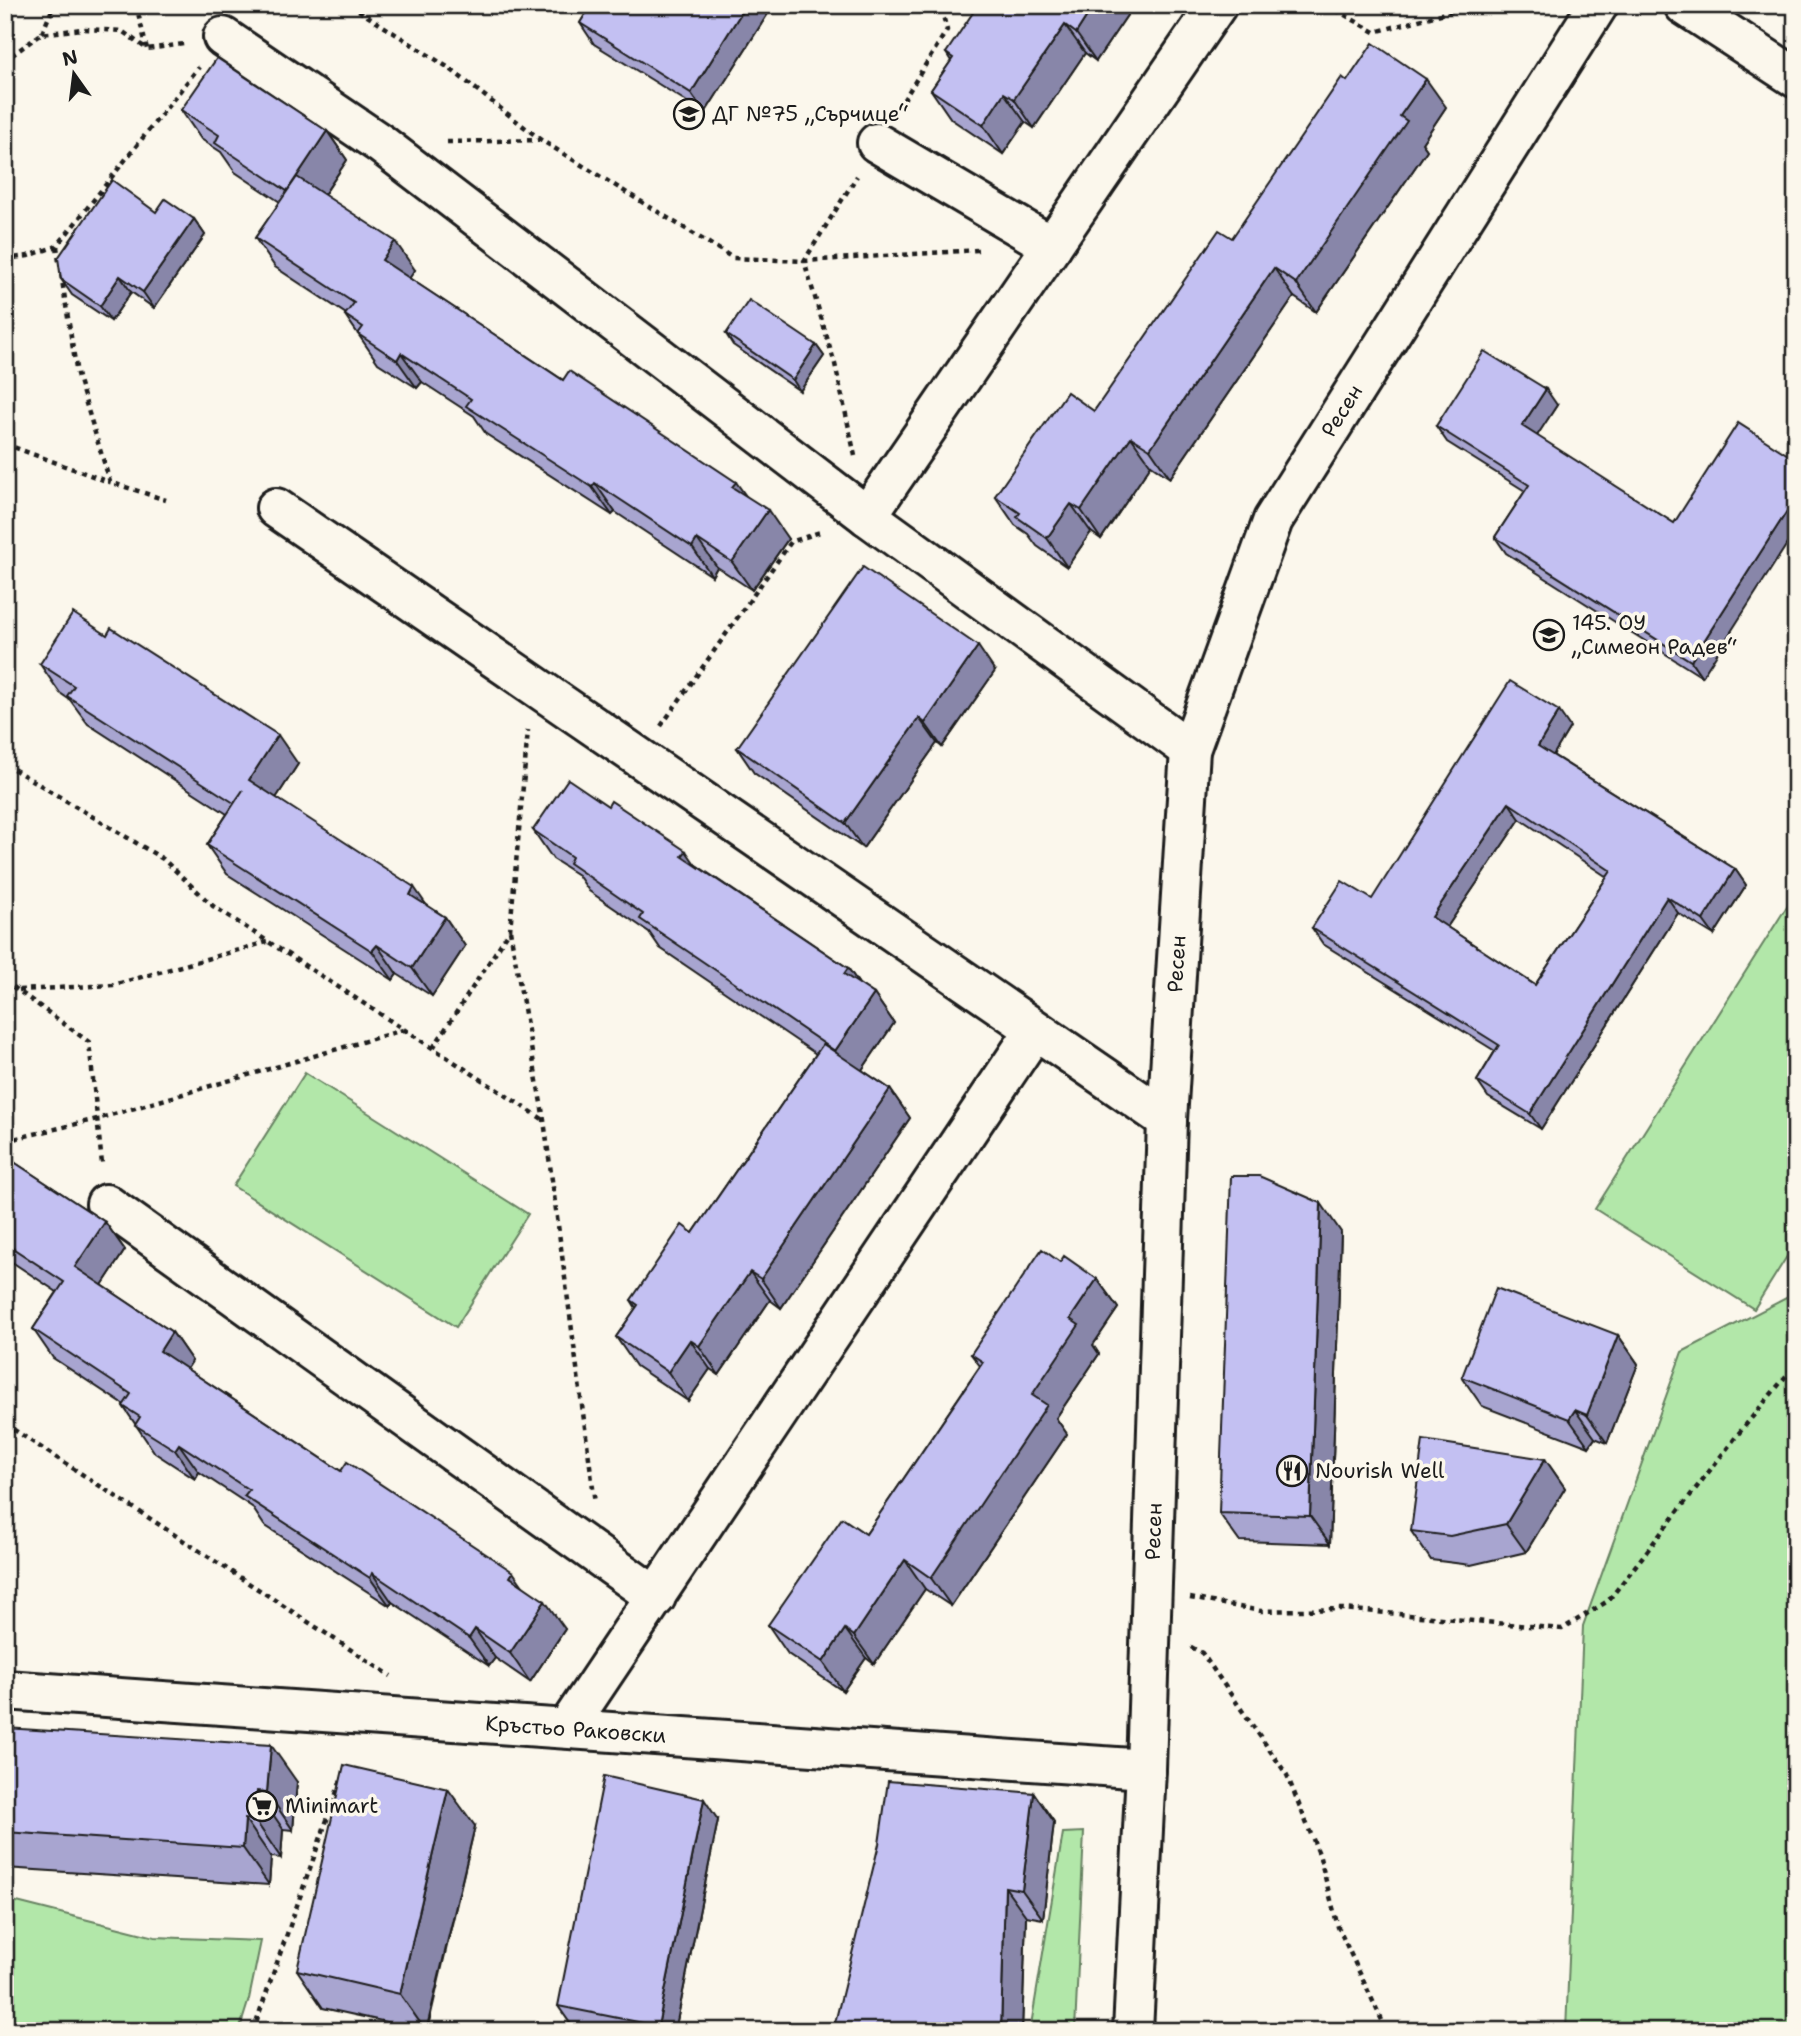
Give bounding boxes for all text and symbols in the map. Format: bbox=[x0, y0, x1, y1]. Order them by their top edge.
north arrow bbox=[38, 38, 108, 108]
text: N bbox=[60, 44, 80, 72]
school or university icon: ДГ №75 „Сърчице“ bbox=[672, 97, 706, 131]
place label: ДГ №75 „Сърчице“ bbox=[712, 100, 908, 128]
street label: Ресен bbox=[1315, 379, 1369, 443]
place label: 145. ОУ „Симеон Радев“ bbox=[1571, 609, 1737, 661]
school or university icon: 145. ОУ „Симеон Радев“ bbox=[1532, 618, 1566, 652]
street label: Ресен bbox=[1161, 934, 1192, 993]
restaurant icon: Nourish Well bbox=[1275, 1454, 1309, 1488]
place label: Nourish Well bbox=[1315, 1457, 1445, 1485]
street label: Ресен bbox=[1139, 1502, 1169, 1561]
street label: Кръстьо Раковски bbox=[484, 1709, 667, 1750]
supermarket icon: Minimart bbox=[245, 1789, 279, 1823]
place label: Minimart bbox=[285, 1792, 378, 1820]

